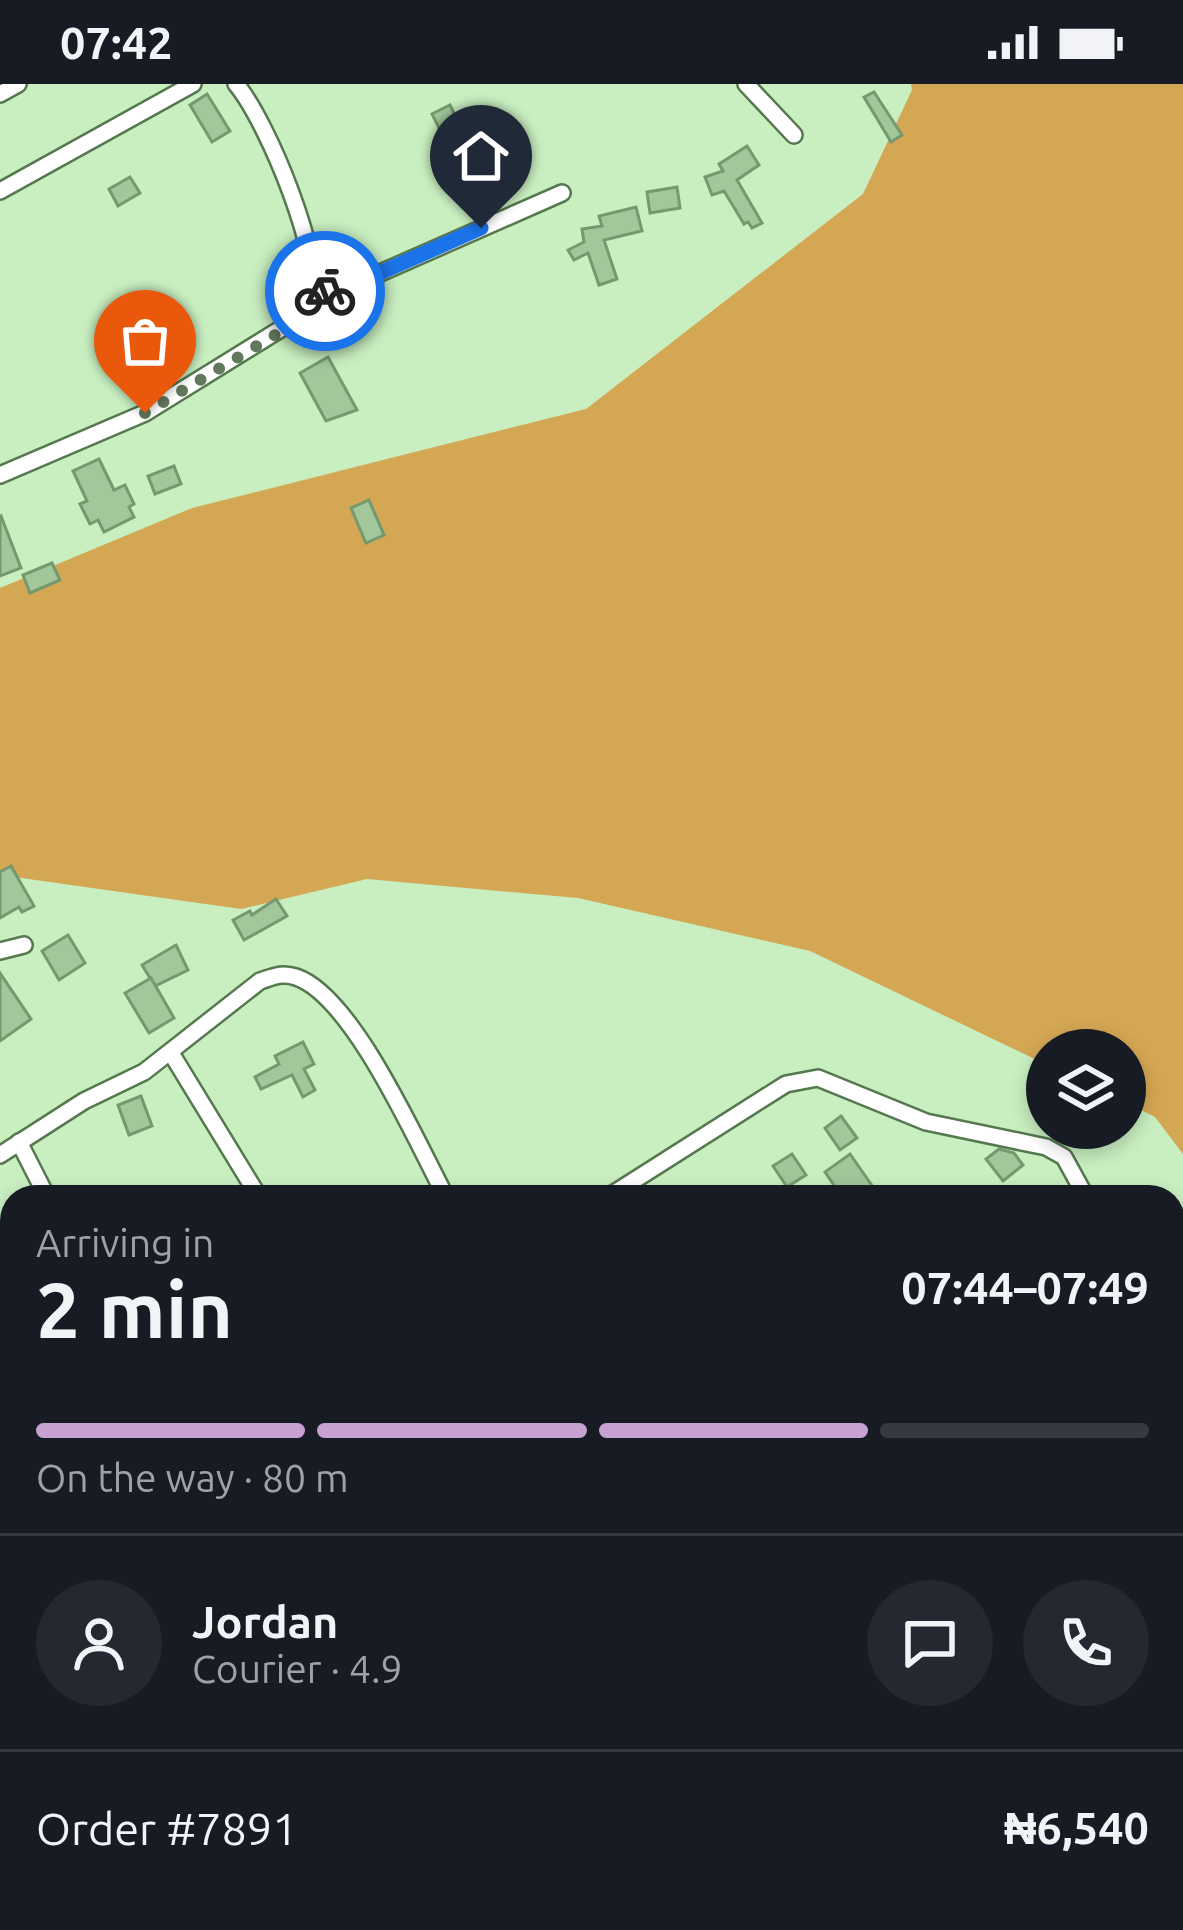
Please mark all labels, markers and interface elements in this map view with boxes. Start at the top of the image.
text: 07:42 [60,17,173,68]
pin [430,105,532,228]
icon: home [448,123,514,189]
courier [265,231,385,351]
icon: bike [292,258,358,324]
pin [94,290,196,413]
icon: bag [112,308,178,374]
map controls [1026,1029,1146,1149]
button: layers [1026,1029,1146,1149]
text: Arriving in [36,1221,214,1264]
text: 07:44–07:49 [901,1262,1149,1313]
text: 2 min [36,1265,233,1353]
text: On the way · 80 m [36,1456,349,1499]
button: person [36,1580,162,1706]
button: chat [867,1580,993,1706]
button: phone [1023,1580,1149,1706]
text: Jordan [192,1596,338,1647]
text: Courier · 4.9 [192,1647,403,1690]
text: ₦6,540 [1004,1802,1149,1853]
text: Order #7891 [36,1803,298,1854]

